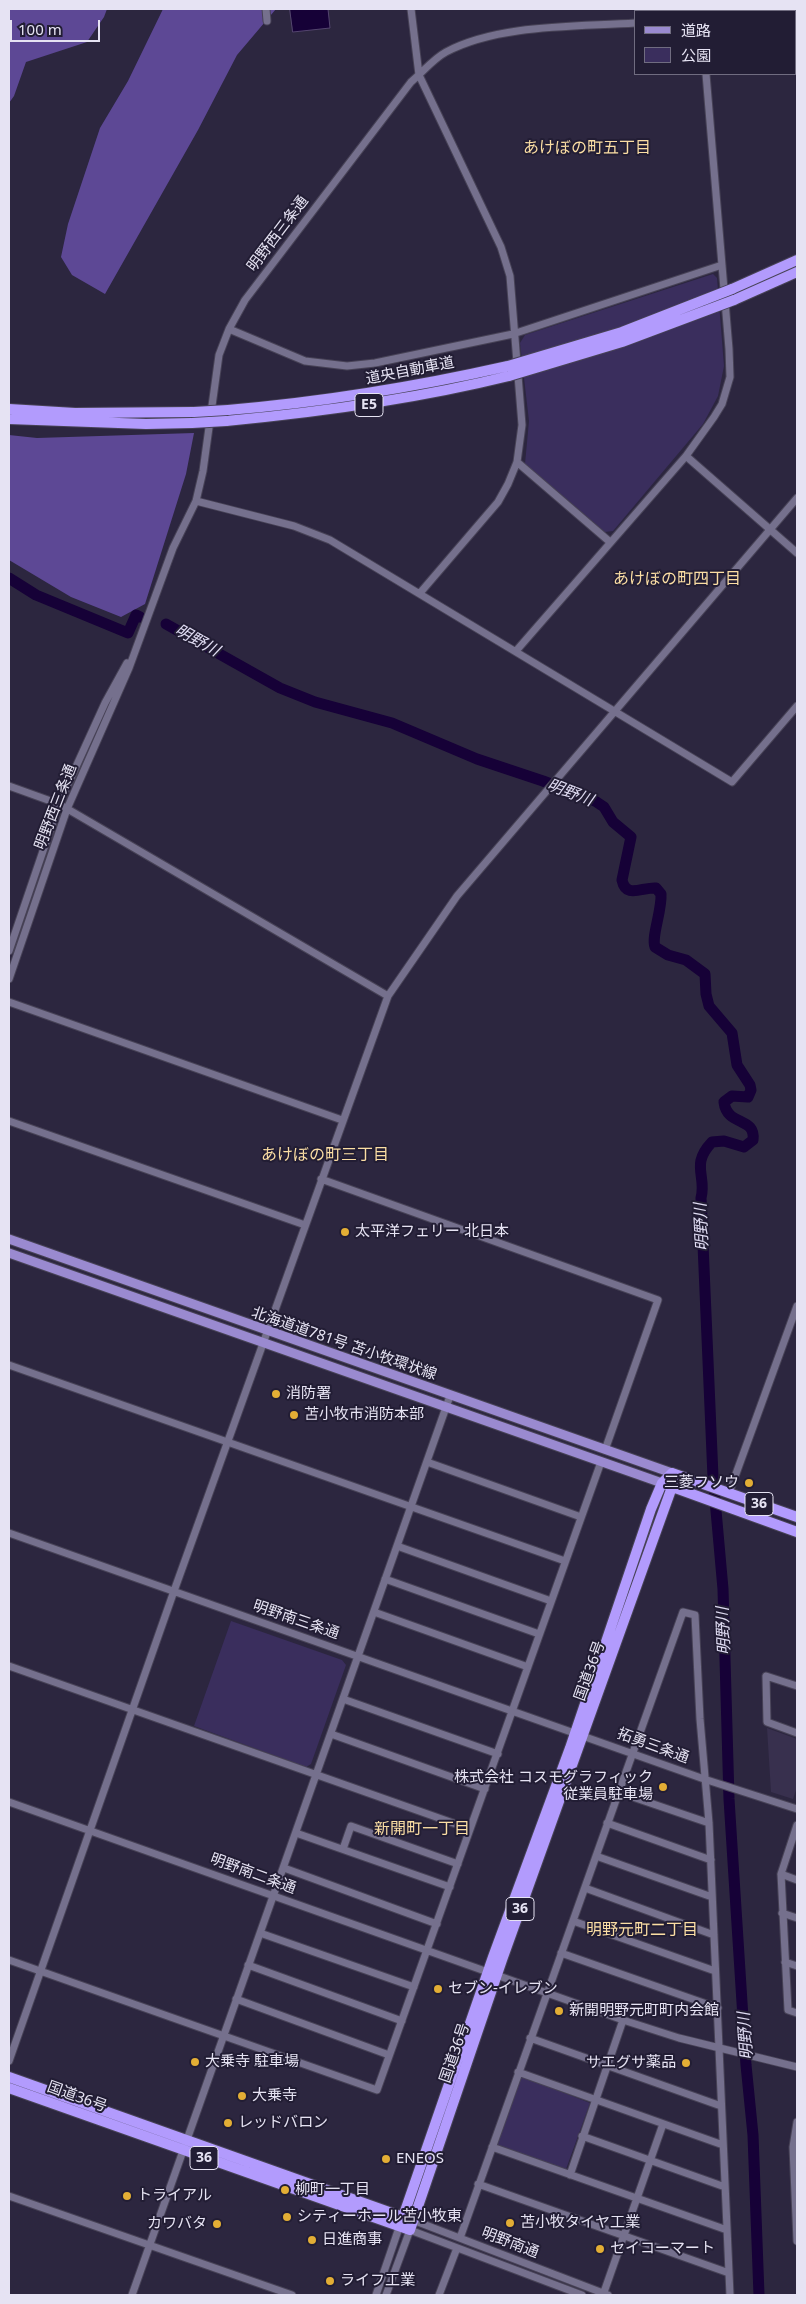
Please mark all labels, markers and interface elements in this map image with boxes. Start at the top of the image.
scale bar [12,10,102,42]
legend [634,10,796,75]
text: 100 m [18,19,62,39]
text: 道路 [681,20,711,40]
text: 公園 [681,45,711,65]
district label: あけぼの町五丁目 [523,138,651,158]
street label: 明野西三条通 [244,193,312,275]
street label: 道央自動車道 [364,354,456,388]
road number: E5 [355,394,383,416]
district label: あけぼの町四丁目 [613,569,741,589]
water label: 明野川 [171,621,223,661]
street label: 明野西三条通 [31,762,81,852]
water label: 明野川 [544,775,596,811]
district label: あけぼの町三丁目 [261,1145,389,1165]
water label: 明野川 [691,1203,713,1251]
place label: 太平洋フェリー 北日本 [355,1223,509,1241]
marker: 太平洋フェリー 北日本 [339,1226,351,1238]
street label: 北海道道781号 苫小牧環状線 [249,1304,439,1384]
place label: 消防署 [286,1385,331,1403]
marker: 消防署 [270,1388,282,1400]
place label: 苫小牧市消防本部 [304,1406,424,1424]
marker: 苫小牧市消防本部 [288,1409,300,1421]
place label: 三菱フソウ [664,1474,739,1492]
marker: 三菱フソウ [743,1477,755,1489]
road number: 36 [745,1492,773,1516]
street label: 明野南三条通 [251,1597,341,1643]
water label: 明野川 [714,1607,734,1655]
street label: 国道36号 [571,1639,609,1703]
street label: 拓勇三条通 [615,1725,691,1767]
place label: 株式会社 コスモグラフィック 従業員駐車場 [454,1769,653,1804]
marker: 株式会社 コスモグラフィック 従業員駐車場 [657,1781,669,1793]
district label: 新開町一丁目 [374,1819,470,1839]
street label: 明野南二条通 [208,1850,298,1898]
road number: 36 [506,1898,534,1920]
district label: 明野元町二丁目 [586,1920,698,1940]
place label: セブン-イレブン [448,1980,558,1998]
marker: セブン-イレブン [432,1983,444,1995]
place label: 新開明野元町町内会館 [569,2002,719,2020]
marker: 新開明野元町町内会館 [553,2005,565,2017]
water label: 明野川 [735,2011,757,2061]
street label: 国道36号 [436,2021,474,2085]
place label: 大乗寺 駐車場 [205,2053,299,2071]
place label: サエグサ薬品 [586,2054,676,2072]
marker: 大乗寺 駐車場 [189,2056,201,2068]
marker: サエグサ薬品 [680,2057,692,2069]
street label: 国道36号 [45,2078,109,2116]
place label: 大乗寺 [252,2087,297,2105]
marker: 大乗寺 [236,2090,248,2102]
place label: レッドバロン [238,2114,328,2132]
marker: レッドバロン [222,2117,234,2129]
road number: 36 [190,2146,218,2170]
place label: ENEOS [396,2150,444,2168]
marker: ENEOS [380,2153,392,2165]
place label: 柳町一丁目 [295,2181,370,2199]
marker: 柳町一丁目 [279,2184,291,2196]
place label: トライアル [137,2187,212,2205]
marker: トライアル [121,2190,133,2202]
place label: シティーホール苫小牧東 [297,2208,462,2226]
marker: シティーホール苫小牧東 [281,2211,293,2223]
place label: 苫小牧タイヤ工業 [520,2214,640,2232]
place label: カワバタ [147,2215,207,2233]
marker: 苫小牧タイヤ工業 [504,2217,516,2229]
marker: カワバタ [211,2218,223,2230]
street label: 明野南通 [479,2224,541,2262]
place label: 日進商事 [322,2231,382,2249]
marker: 日進商事 [306,2234,318,2246]
place label: セイコーマート [610,2240,715,2258]
marker: セイコーマート [594,2243,606,2255]
place label: ライフ工業 [340,2272,415,2290]
marker: ライフ工業 [324,2275,336,2287]

